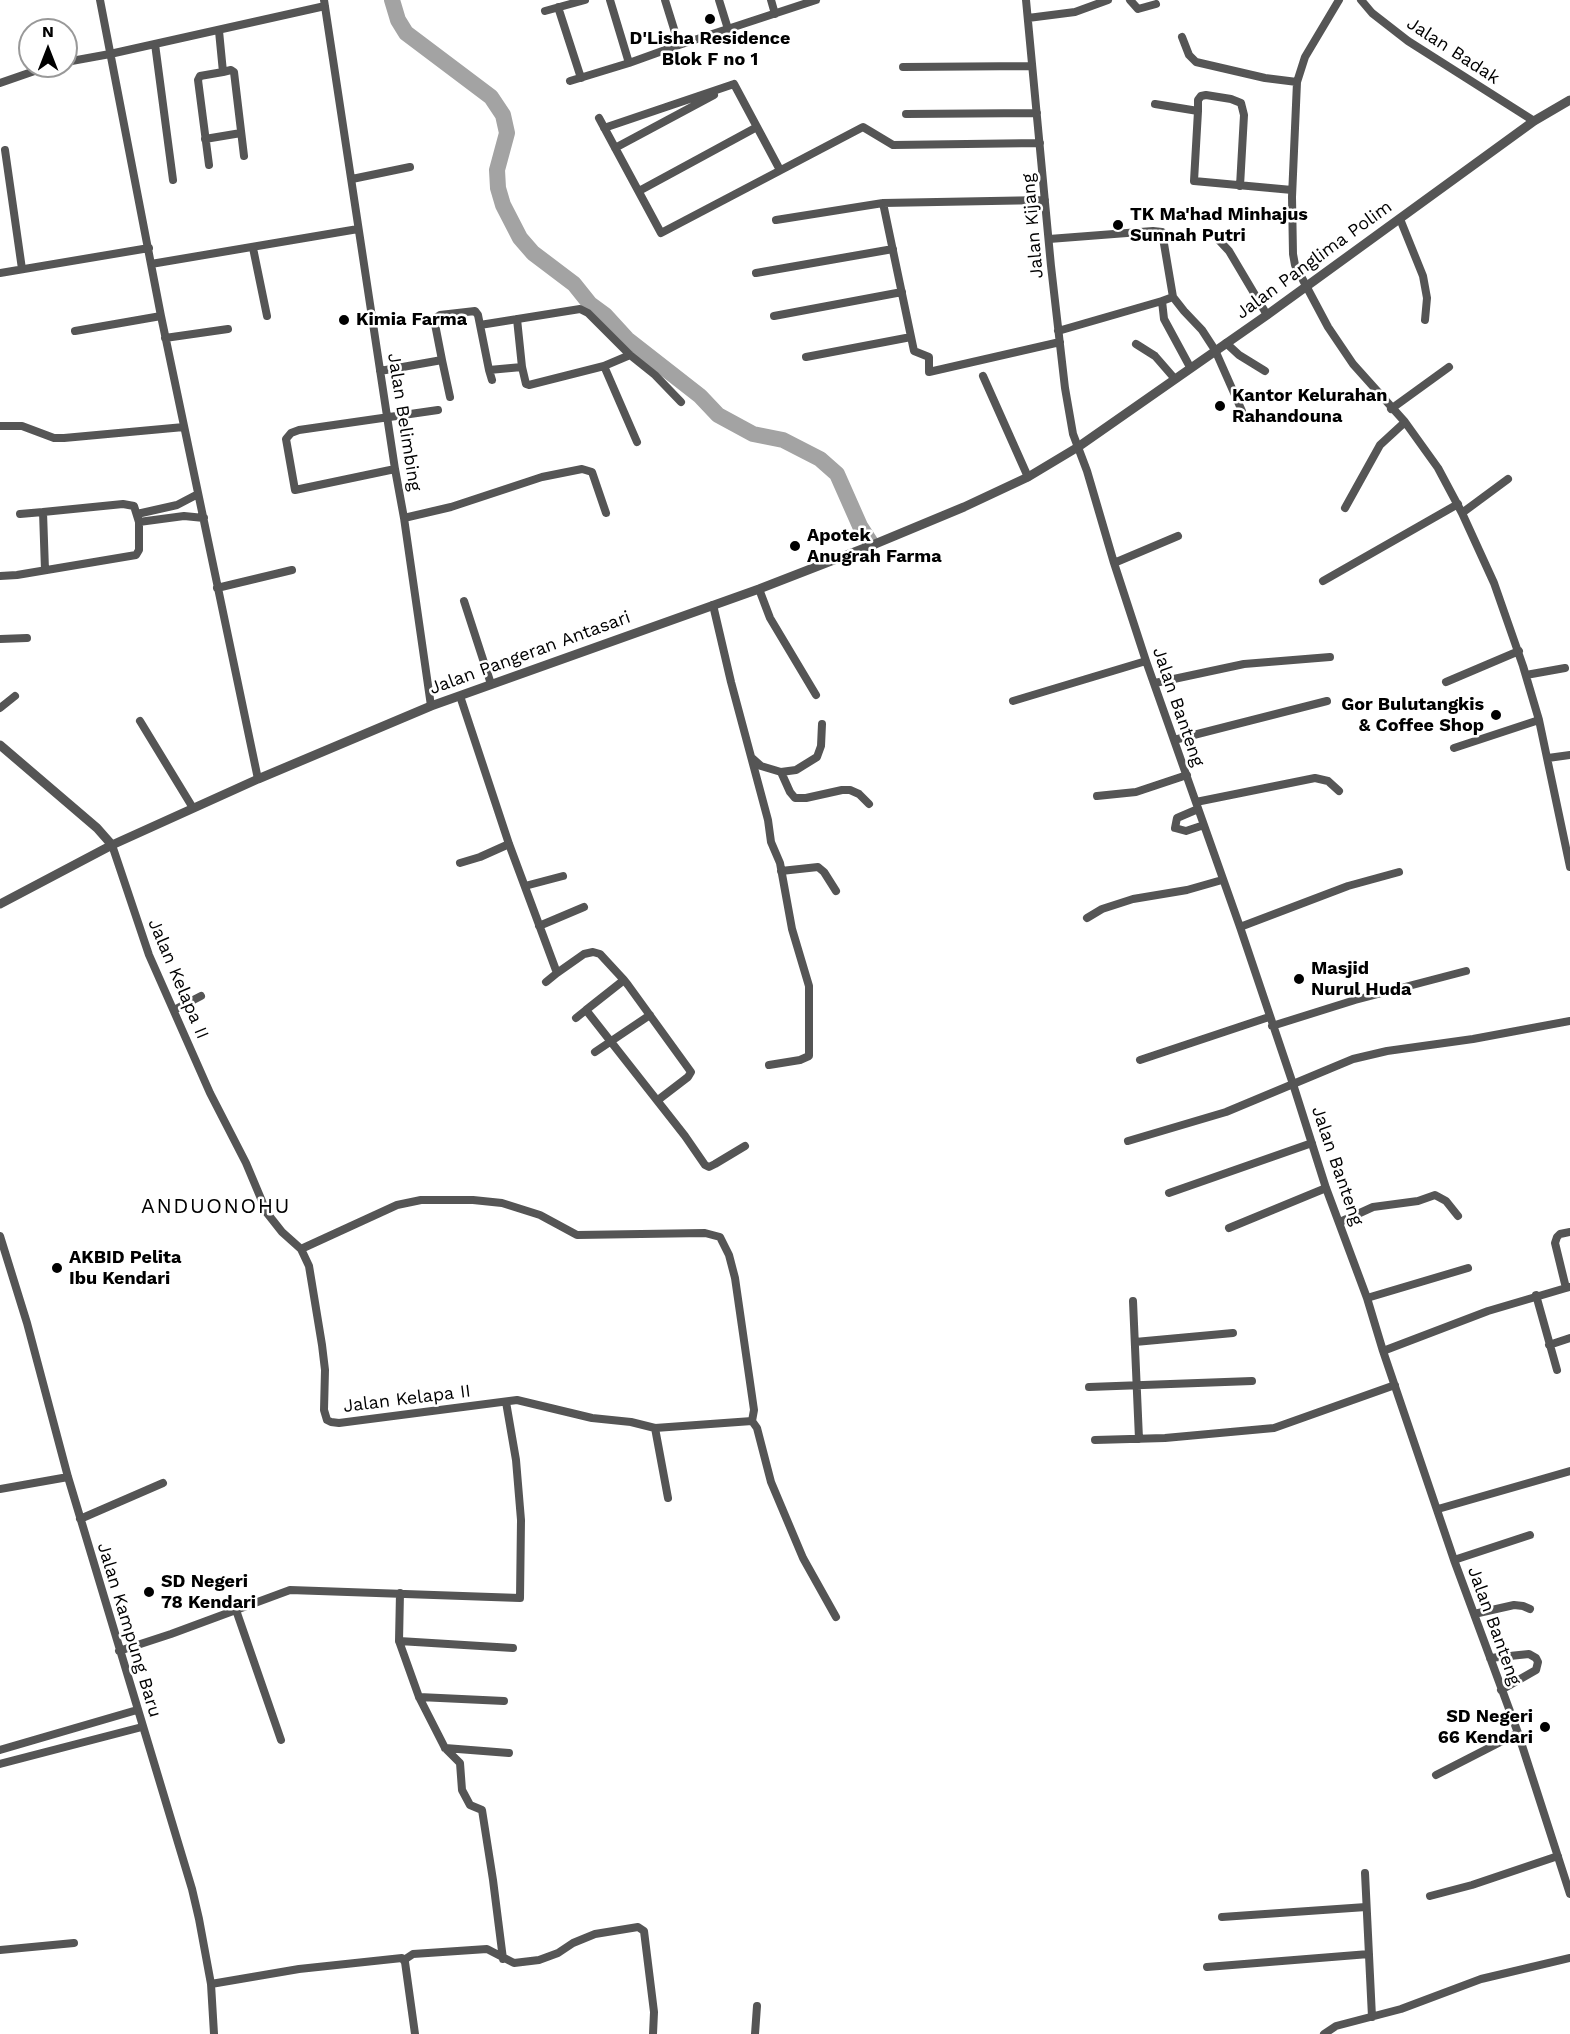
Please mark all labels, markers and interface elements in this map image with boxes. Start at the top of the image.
marker: D'Lisha Residence Blok F no 1 [703,12,717,26]
street label: Jalan Badak [1402,13,1504,89]
north arrow [18,18,78,78]
text: N [42,22,54,41]
place label: D'Lisha Residence Blok F no 1 [630,28,790,70]
street label: Jalan Kijang [1018,173,1048,279]
street label: Jalan Panglima Polim [1232,196,1396,324]
place label: TK Ma'had Minhajus Sunnah Putri [1130,204,1308,246]
marker: TK Ma'had Minhajus Sunnah Putri [1111,218,1125,232]
place label: Kimia Farma [356,309,467,331]
marker: Kimia Farma [337,313,351,327]
street label: Jalan Belimbing [382,351,426,493]
place label: Kantor Kelurahan Rahandouna [1232,385,1387,428]
marker: Kantor Kelurahan Rahandouna [1213,399,1227,413]
place label: Apotek Anugrah Farma [807,525,942,568]
marker: Apotek Anugrah Farma [788,539,802,553]
street label: Jalan Pangeran Antasari [427,607,633,699]
street label: Jalan Banteng [1148,645,1208,769]
place label: Gor Bulutangkis & Coffee Shop [1341,694,1484,736]
marker: Gor Bulutangkis & Coffee Shop [1489,708,1503,722]
street label: Jalan Kelapa II [143,916,213,1042]
place label: Masjid Nurul Huda [1311,958,1411,1000]
marker: Masjid Nurul Huda [1292,972,1306,986]
street label: Jalan Banteng [1307,1104,1367,1228]
district label: ANDUONOHU [141,1194,291,1220]
place label: AKBID Pelita Ibu Kendari [69,1247,181,1290]
marker: AKBID Pelita Ibu Kendari [50,1261,64,1275]
street label: Jalan Kelapa II [342,1380,472,1418]
street label: Jalan Kampung Baru [92,1540,166,1720]
street label: Jalan Banteng [1463,1564,1525,1688]
place label: SD Negeri 78 Kendari [161,1571,256,1614]
marker: SD Negeri 78 Kendari [142,1585,156,1599]
place label: SD Negeri 66 Kendari [1438,1706,1533,1748]
marker: SD Negeri 66 Kendari [1538,1720,1552,1734]

